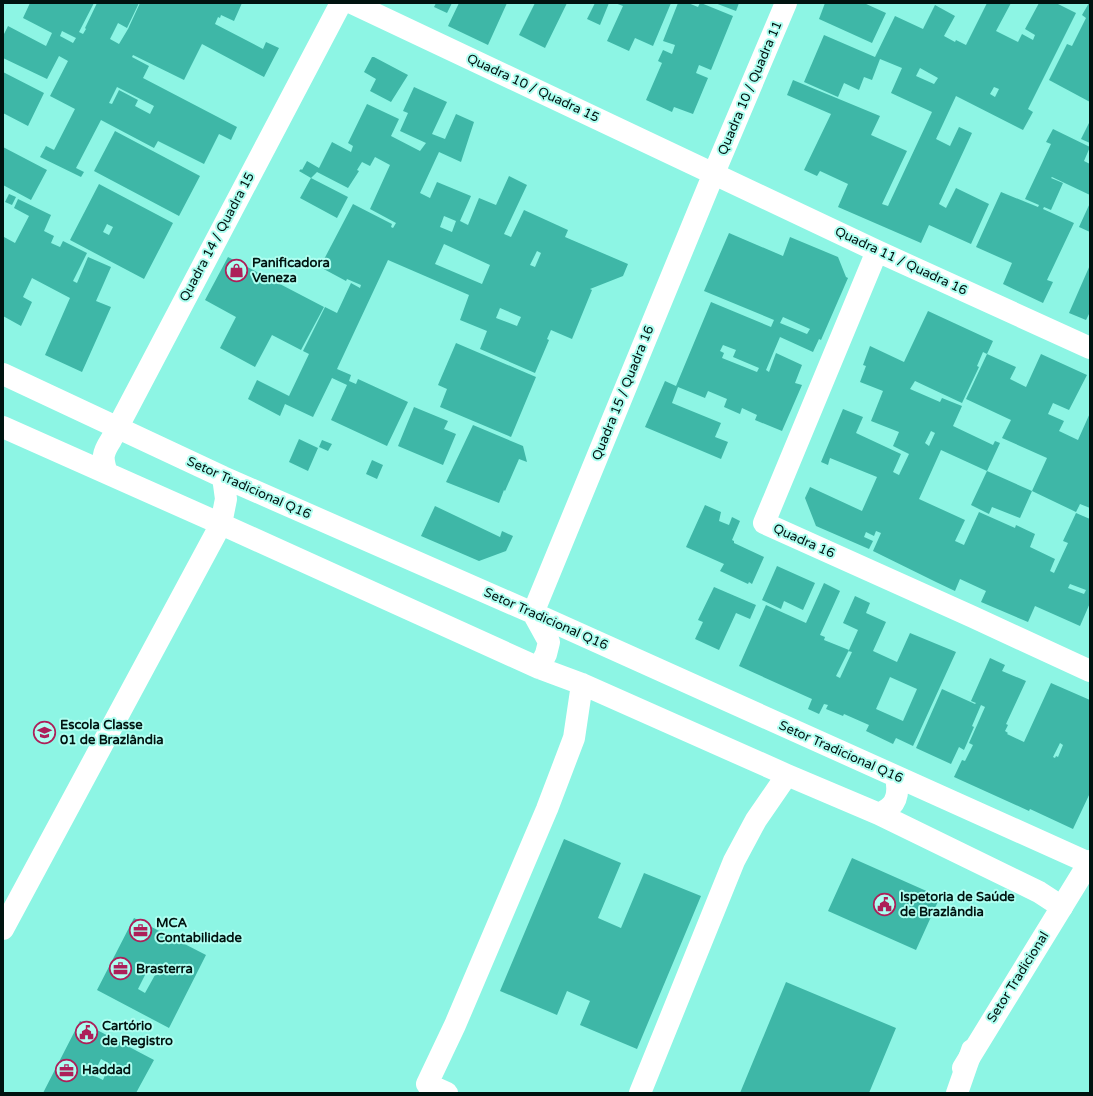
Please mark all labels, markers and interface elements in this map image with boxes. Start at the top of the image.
street label: Quadra 10 / Quadra 11 [714,18,786,158]
street label: Quadra 10 / Quadra 15 [464,50,602,126]
street label: Quadra 14 / Quadra 15 [176,170,258,304]
street label: Quadra 11 / Quadra 16 [832,223,970,299]
place label: Panificadora Veneza [252,255,330,286]
shop icon: Panificadora Veneza [223,257,249,283]
street label: Quadra 15 / Quadra 16 [589,323,657,463]
street label: Setor Tradicional Q16 [184,453,314,523]
street label: Quadra 16 [771,520,837,562]
street label: Setor Tradicional Q16 [481,584,611,654]
place label: Escola Classe 01 de Brazlândia [60,717,164,748]
street label: Setor Tradicional Q16 [776,717,906,787]
school or university icon: Escola Classe 01 de Brazlândia [32,719,58,745]
place label: Ispetoria de Saúde de Brazlândia [900,889,1015,920]
public building icon: Ispetoria de Saúde de Brazlândia [871,891,897,917]
place label: MCA Contabilidade [156,915,242,946]
office icon: MCA Contabilidade [127,917,153,943]
street label: Setor Tradicional [984,929,1052,1025]
office icon: Brasterra [107,956,133,982]
place label: Brasterra [136,961,193,977]
place label: Cartório de Registro [102,1018,173,1049]
public building icon: Cartório de Registro [73,1020,99,1046]
office icon: Haddad [53,1057,79,1083]
place label: Haddad [82,1062,131,1078]

